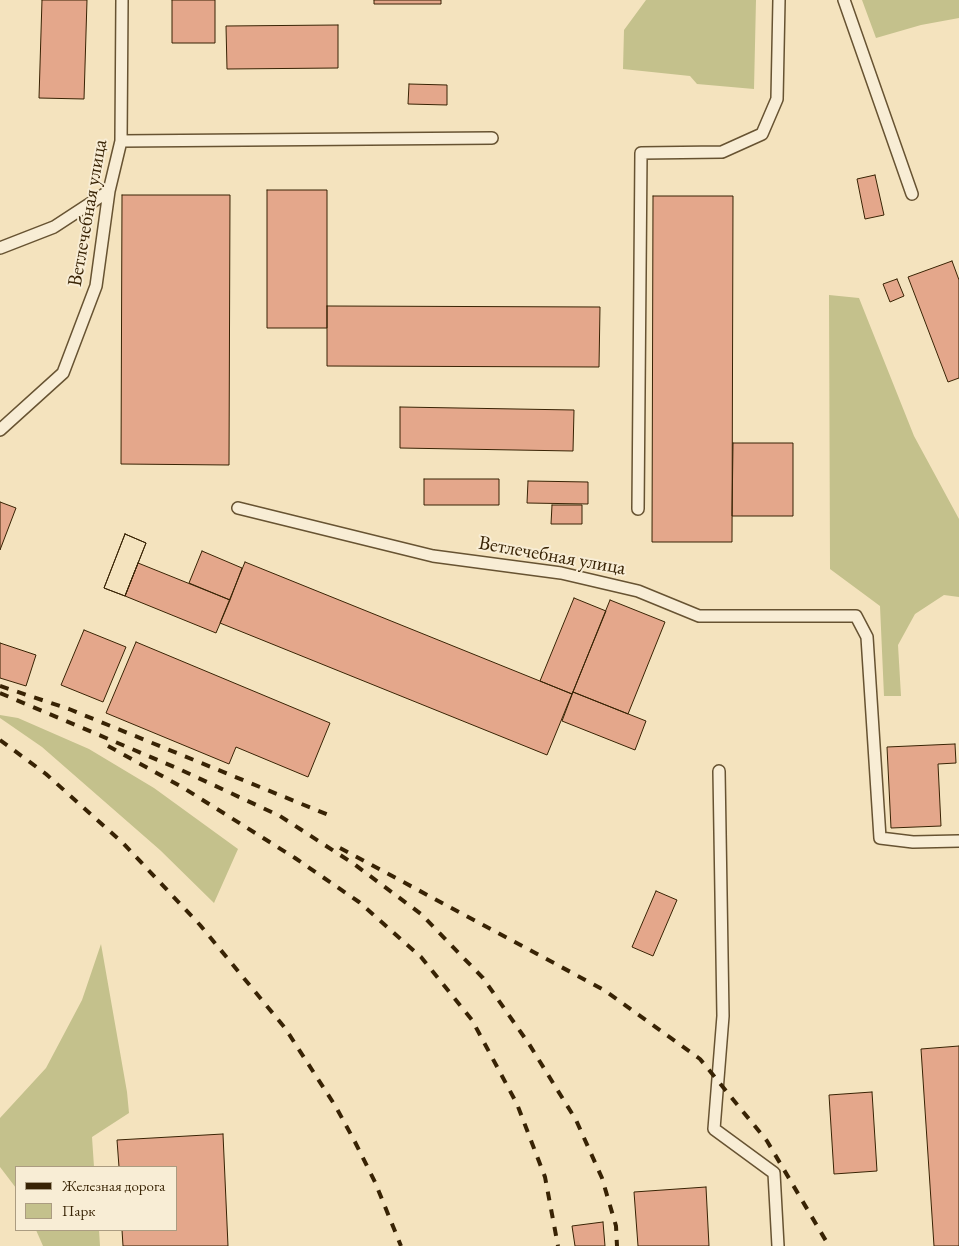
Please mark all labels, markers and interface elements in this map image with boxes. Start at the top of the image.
street label: Ветлечебная улица [63,138,113,288]
street label: Ветлечебная улица [477,531,627,581]
legend [15,1166,178,1231]
text: Железная дорога [62,1176,165,1195]
text: Парк [62,1201,95,1220]

